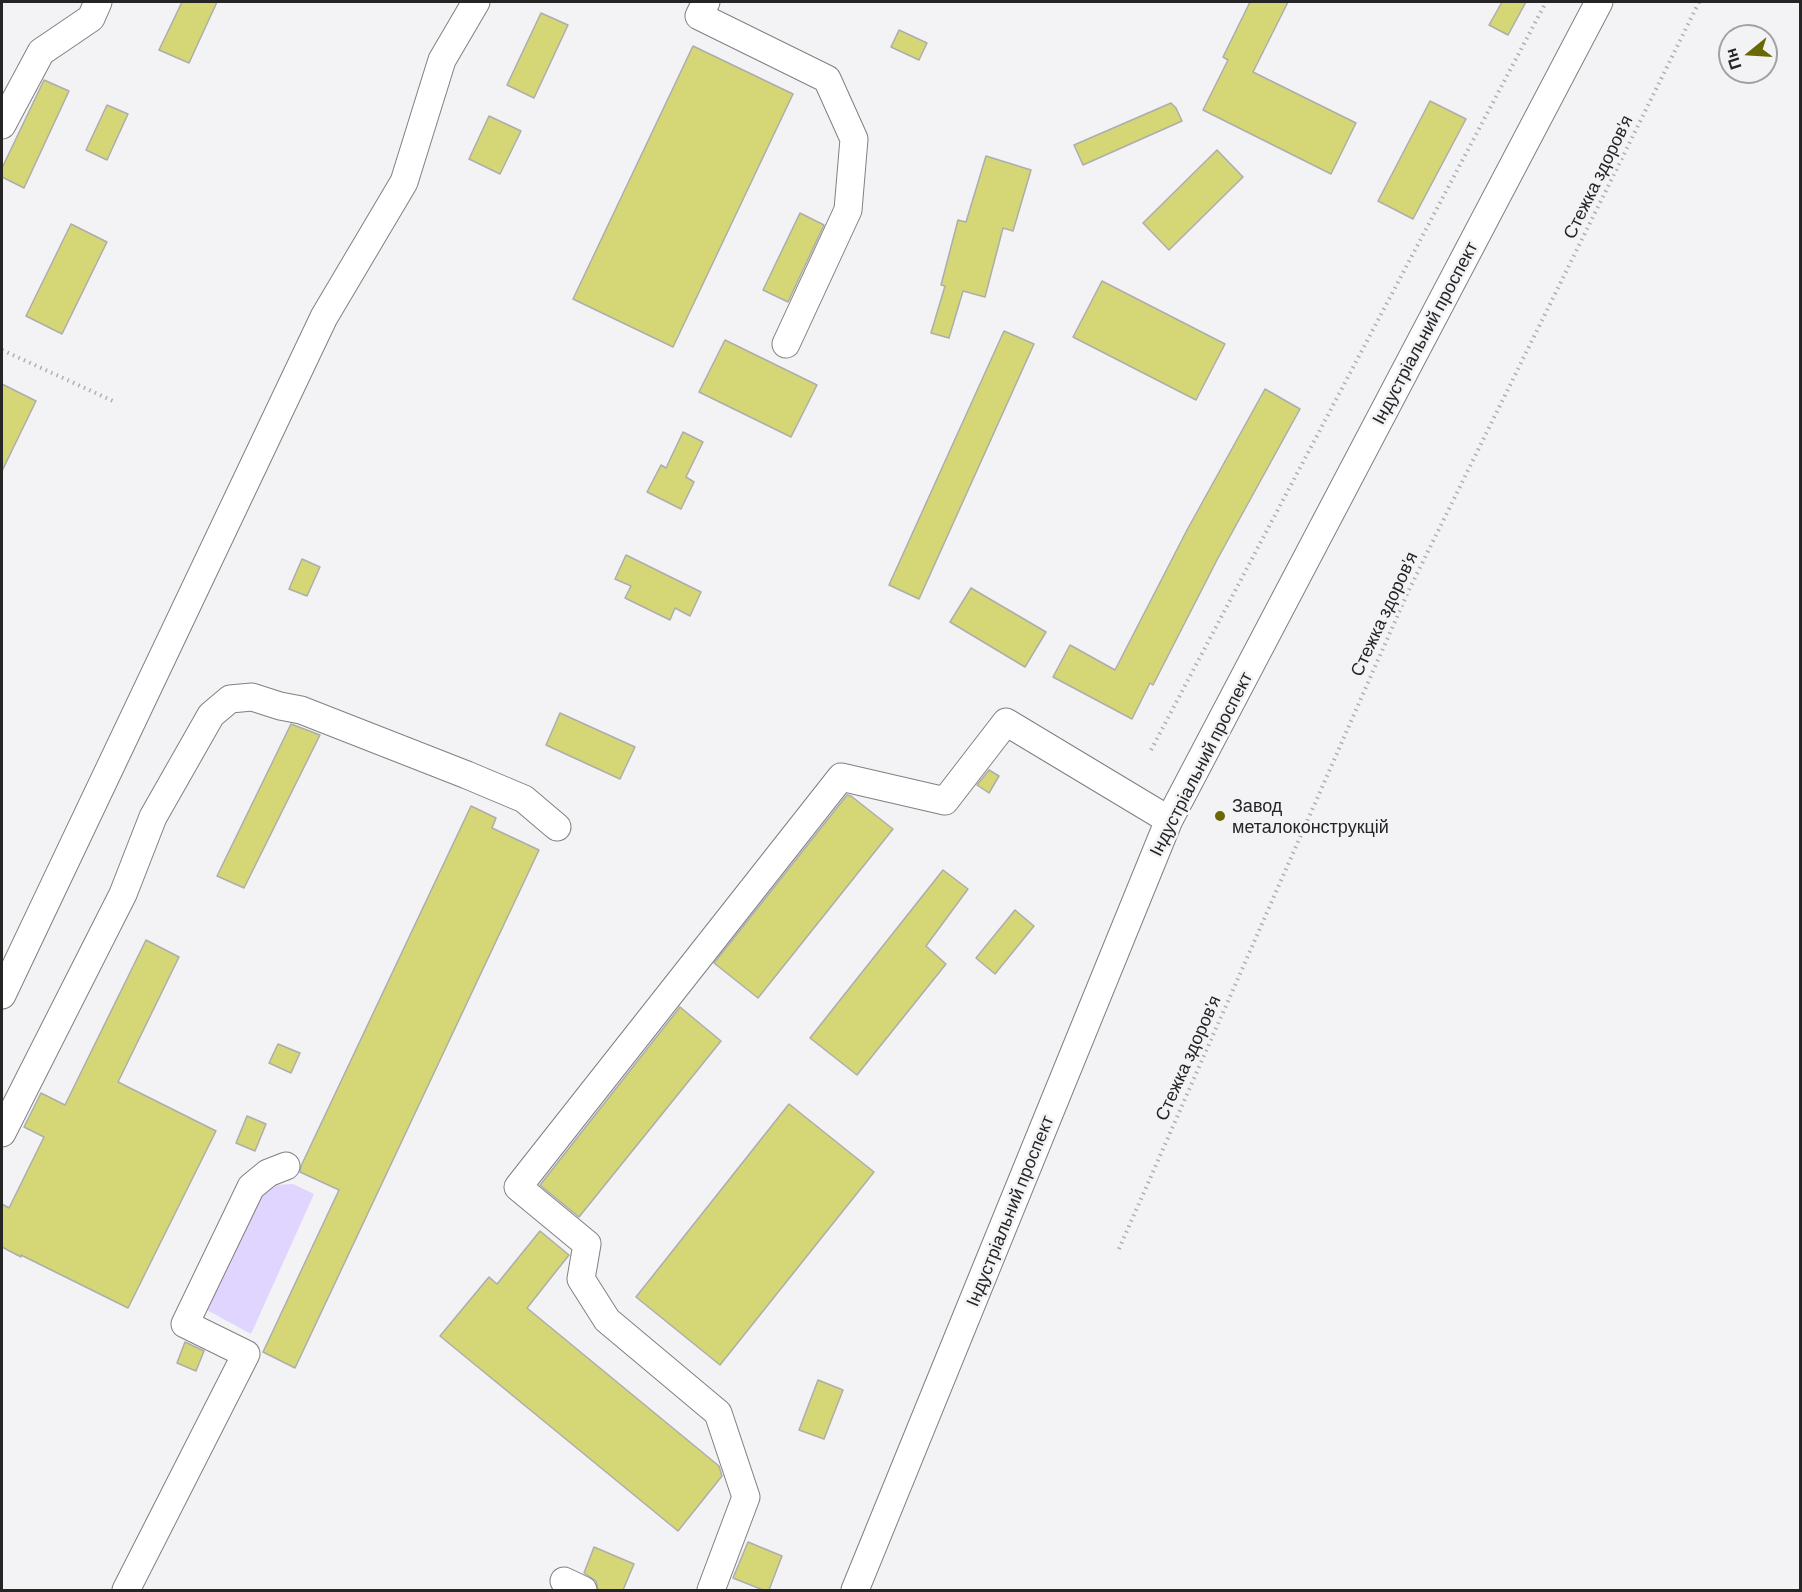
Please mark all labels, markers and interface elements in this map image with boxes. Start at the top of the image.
north arrow [1718,24,1778,84]
text: Пн [1720,46,1745,72]
street label: Стежка здоров'я [1559,112,1637,242]
street label: Індустріальний проспект [1368,238,1482,428]
street label: Стежка здоров'я [1346,548,1422,680]
street label: Індустріальний проспект [1145,668,1257,860]
place label: Завод металоконструкцій [1232,795,1389,838]
marker: Завод металоконструкцій [1213,809,1227,823]
street label: Стежка здоров'я [1151,992,1225,1124]
street label: Індустріальний проспект [962,1112,1058,1310]

